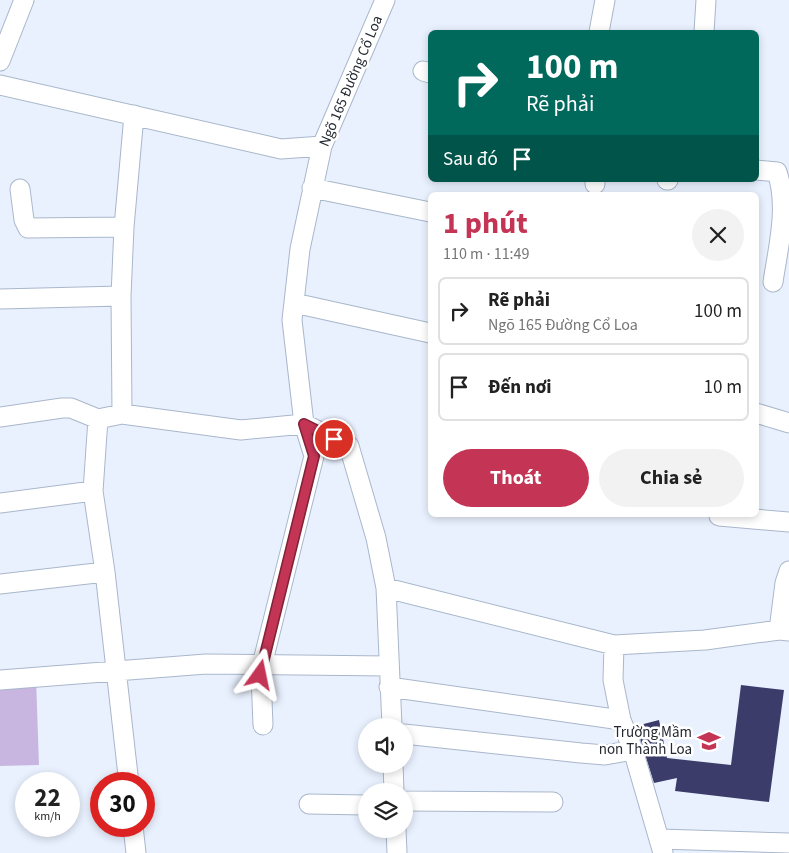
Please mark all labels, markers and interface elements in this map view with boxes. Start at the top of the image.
street label: Ngõ 165 Đường Cổ Loa [314,12,388,150]
text: 100 m [526,42,618,92]
icon: right [443,50,508,115]
text: Rẽ phải [526,88,594,120]
icon: arrive [508,145,536,173]
text: Sau đó [443,146,498,173]
text: 1 phút [443,202,528,245]
button: close [692,209,744,261]
text: 110 m · 11:49 [443,243,530,265]
text: Rẽ phải [488,287,550,314]
icon: right [445,297,473,325]
text: 100 m [694,298,742,325]
text: Ngõ 165 Đường Cổ Loa [488,314,638,336]
icon: arrive [445,373,473,401]
text: Đến nơi [488,374,552,401]
text: 10 m [704,374,742,401]
pin [313,418,355,460]
icon: arrive [320,425,348,453]
button: Thoát [443,449,589,507]
button: Chia sẻ [599,449,744,507]
position arrow [233,648,285,700]
map controls [358,718,413,838]
button: sound [358,718,413,773]
place label: Trường Mầm non Thành Loa [599,722,692,760]
school or university icon: Trường Mầm non Thành Loa [696,728,722,754]
speed limit sign: 30 [90,772,155,837]
text: 22 [34,780,61,816]
button: layers [358,783,413,838]
text: km/h [34,808,61,825]

